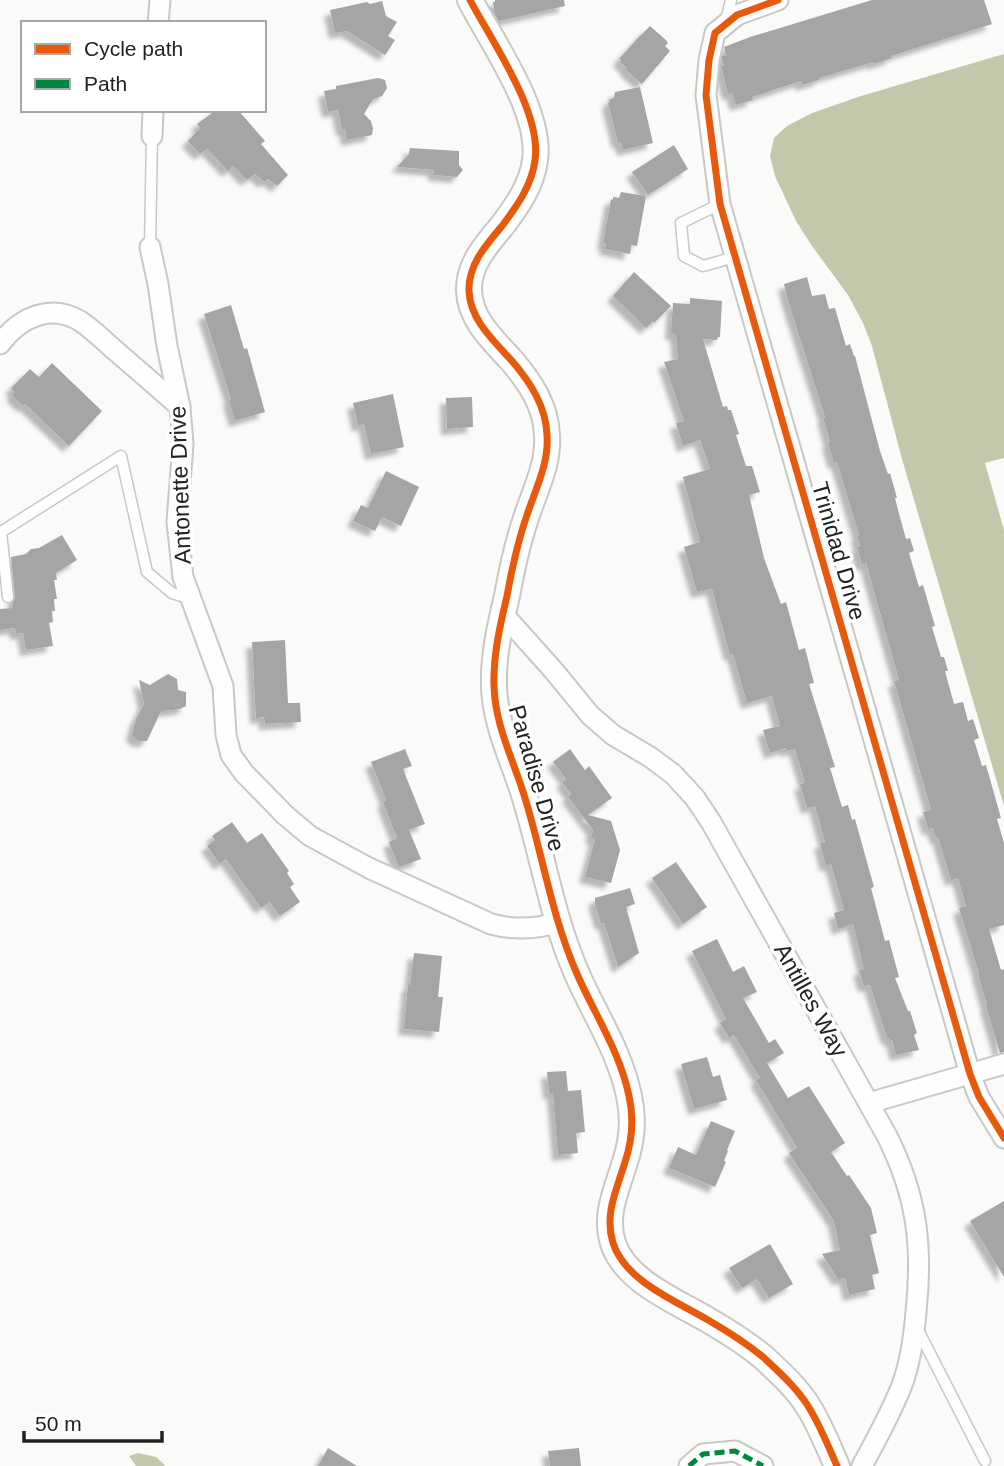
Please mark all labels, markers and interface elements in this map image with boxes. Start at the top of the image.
legend [21,21,266,112]
text: Cycle path [84,37,183,60]
text: Path [84,72,127,95]
street label: Antonette Drive [164,405,196,565]
street label: Trinidad Drive [807,479,871,623]
street label: Paradise Drive [504,702,570,854]
street label: Antilles Way [769,939,853,1062]
scale bar [24,1400,163,1444]
text: 50 m [35,1412,82,1435]

